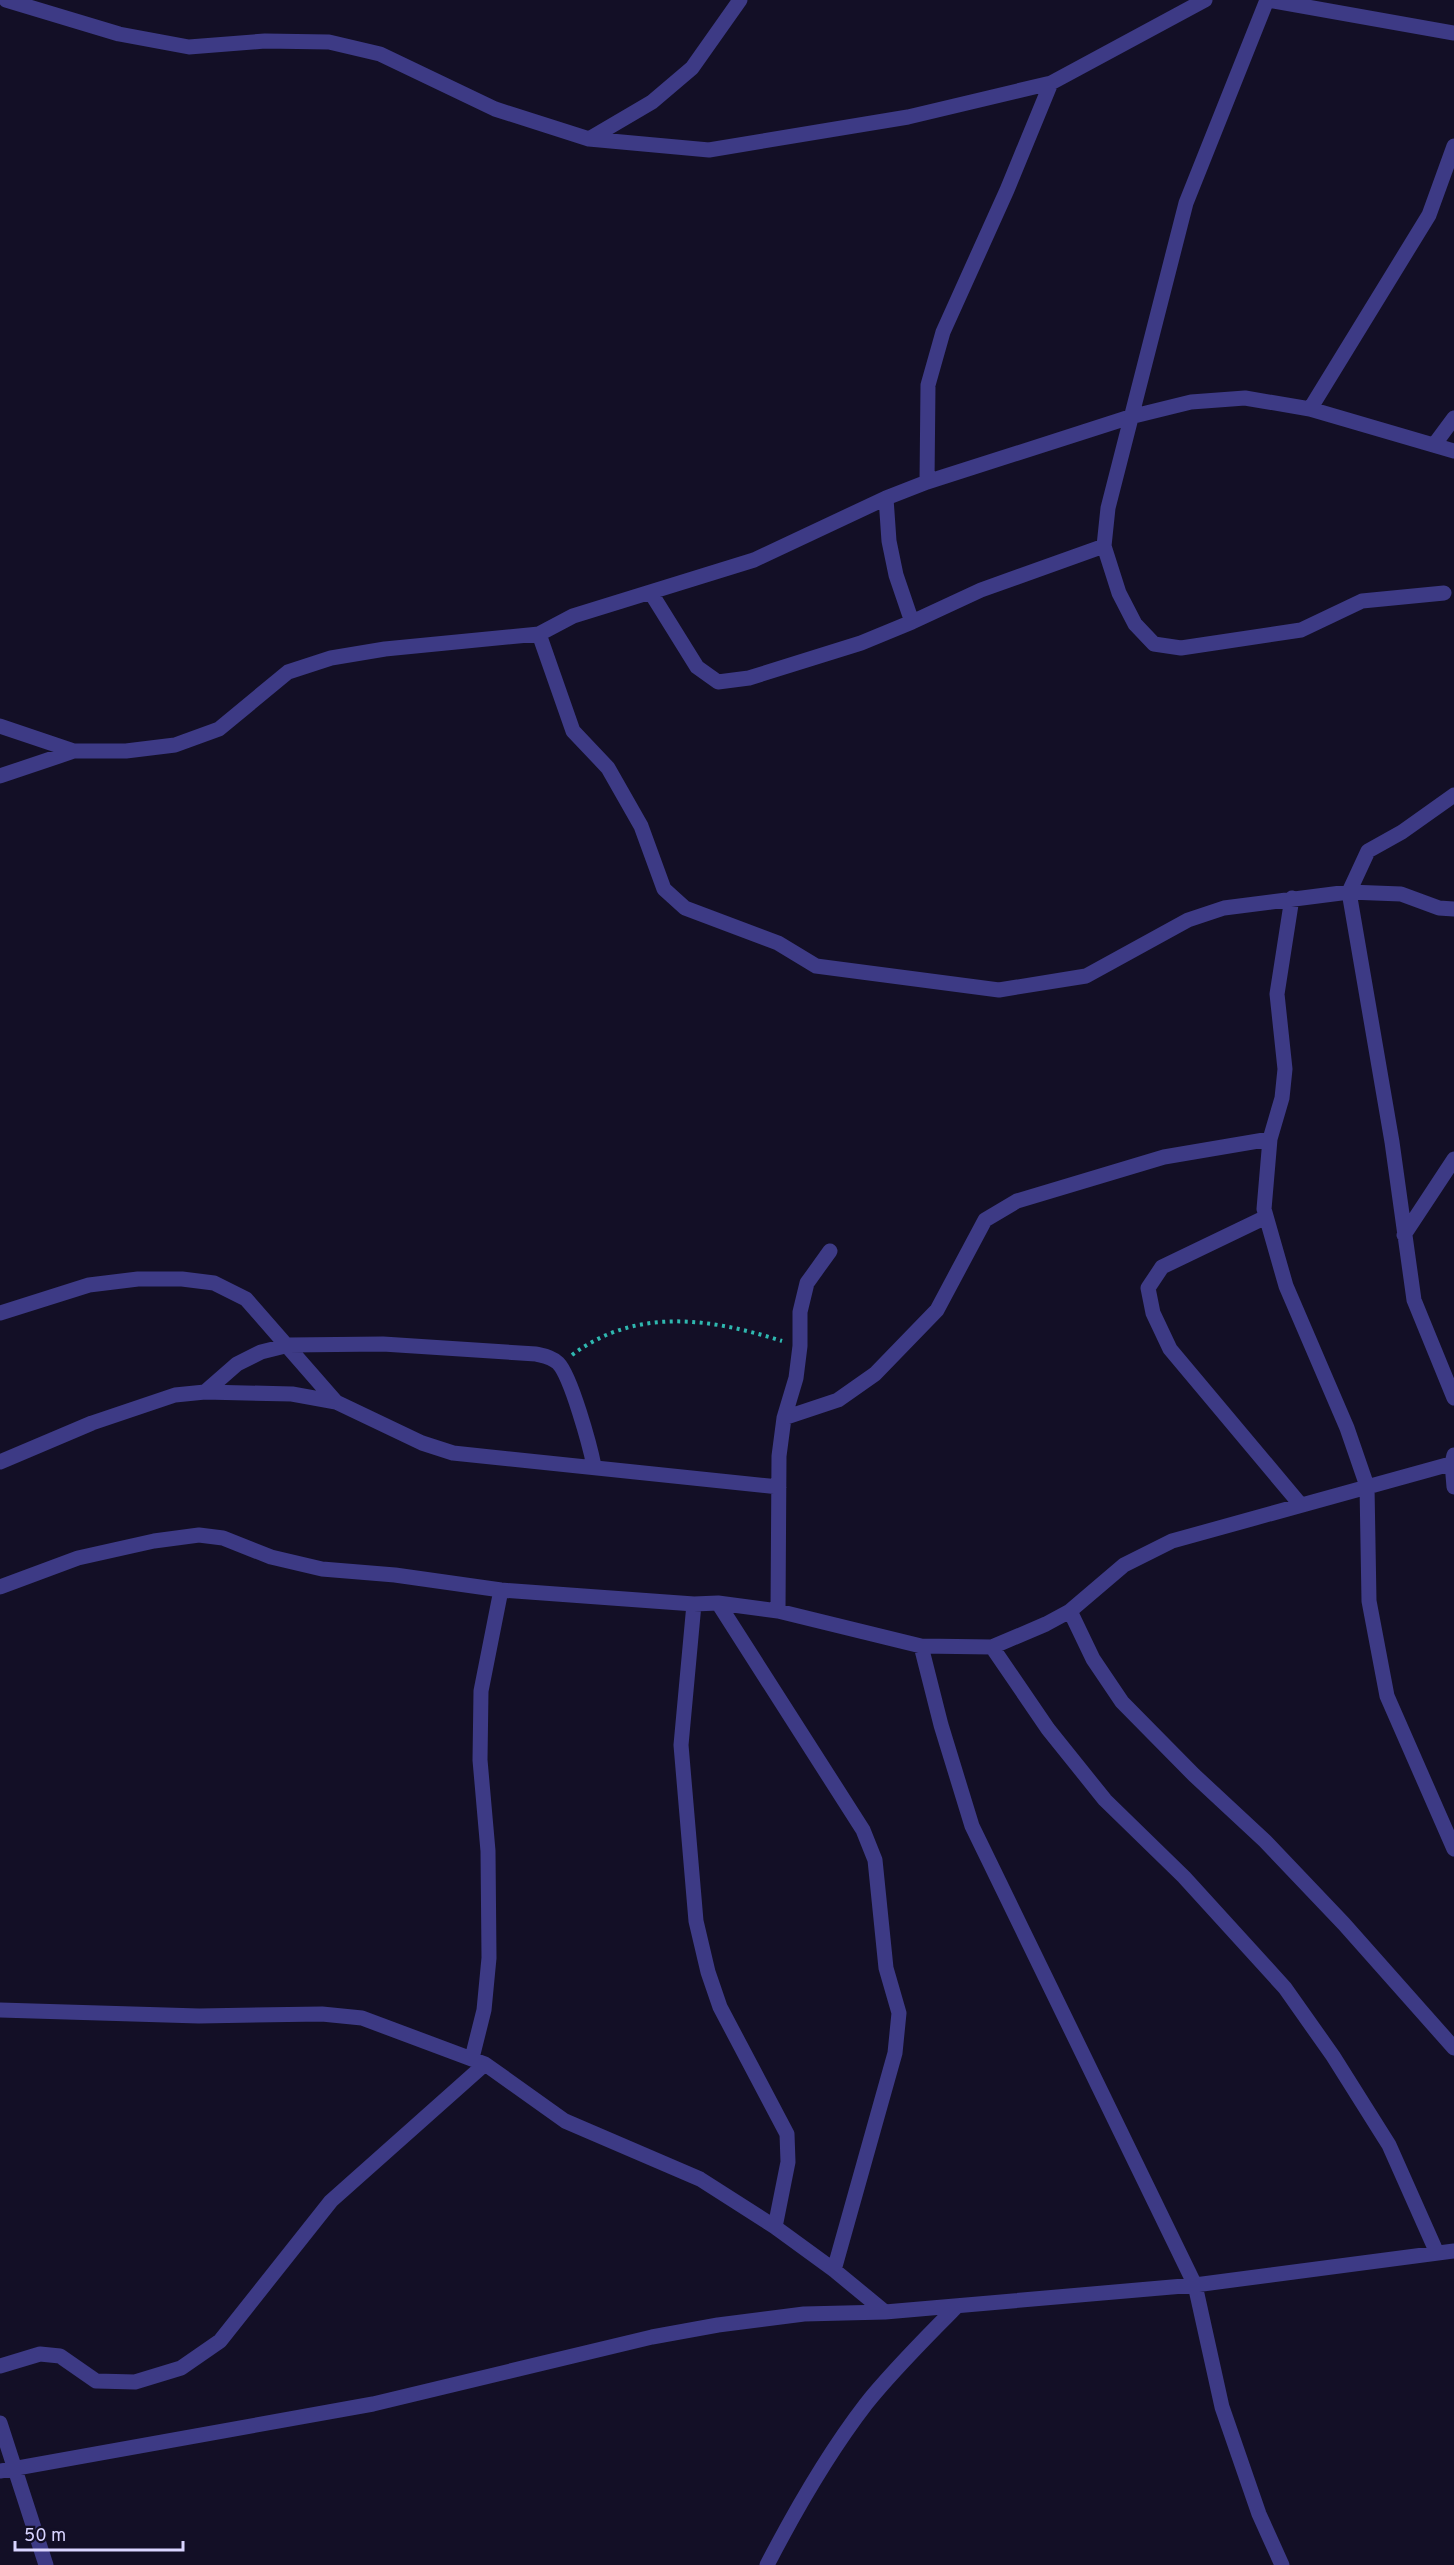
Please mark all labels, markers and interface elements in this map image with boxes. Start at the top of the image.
scale bar [15,2514,183,2552]
text: 50 m [24,2525,66,2548]

